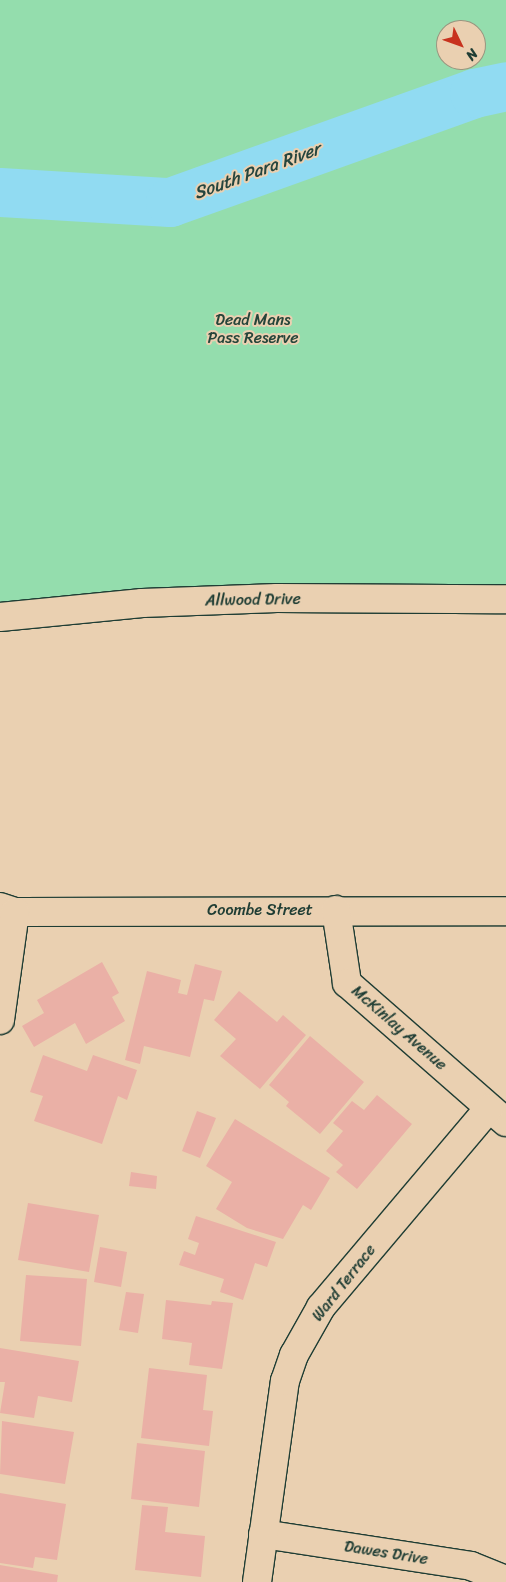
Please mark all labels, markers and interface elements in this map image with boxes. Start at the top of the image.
north arrow [436,20,486,70]
text: N [459,43,484,67]
water label: South Para River [190,138,324,204]
park label: Dead Mans Pass Reserve [207,310,299,348]
street label: Allwood Drive [205,590,301,610]
street label: Coombe Street [207,900,313,920]
street label: McKinlay Avenue [347,981,451,1075]
street label: Ward Terrace [308,1241,380,1325]
street label: Dawes Drive [343,1537,429,1569]

